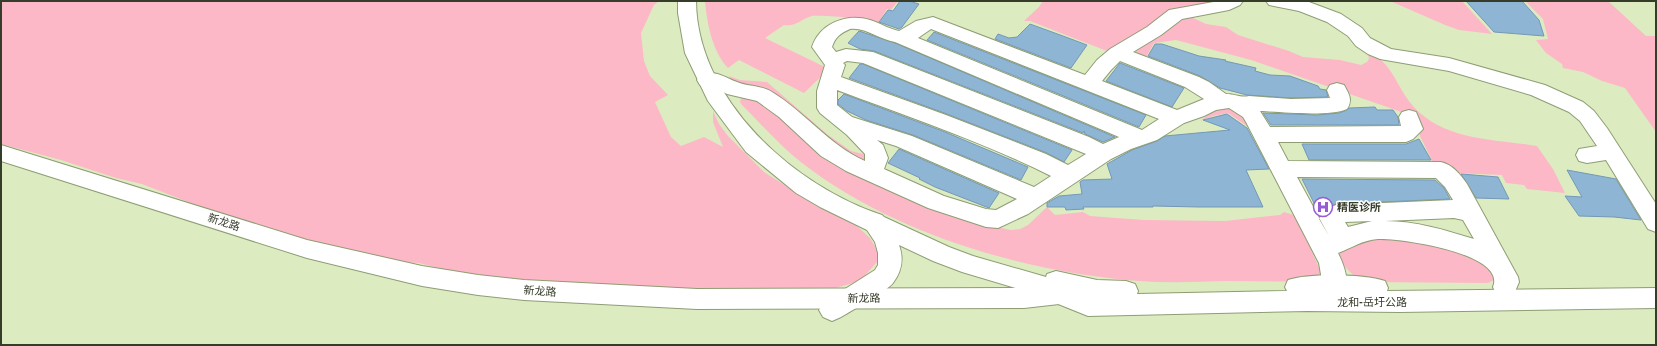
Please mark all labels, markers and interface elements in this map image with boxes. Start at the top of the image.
hospital icon: 精医诊所 [1312,196,1334,218]
place label: 精医诊所 [1337,201,1381,214]
street label: 新龙路 [206,211,242,234]
street label: 新龙路 [523,284,557,299]
street label: 新龙路 [847,292,881,305]
street label: 龙和-岳圩公路 [1337,296,1407,309]

